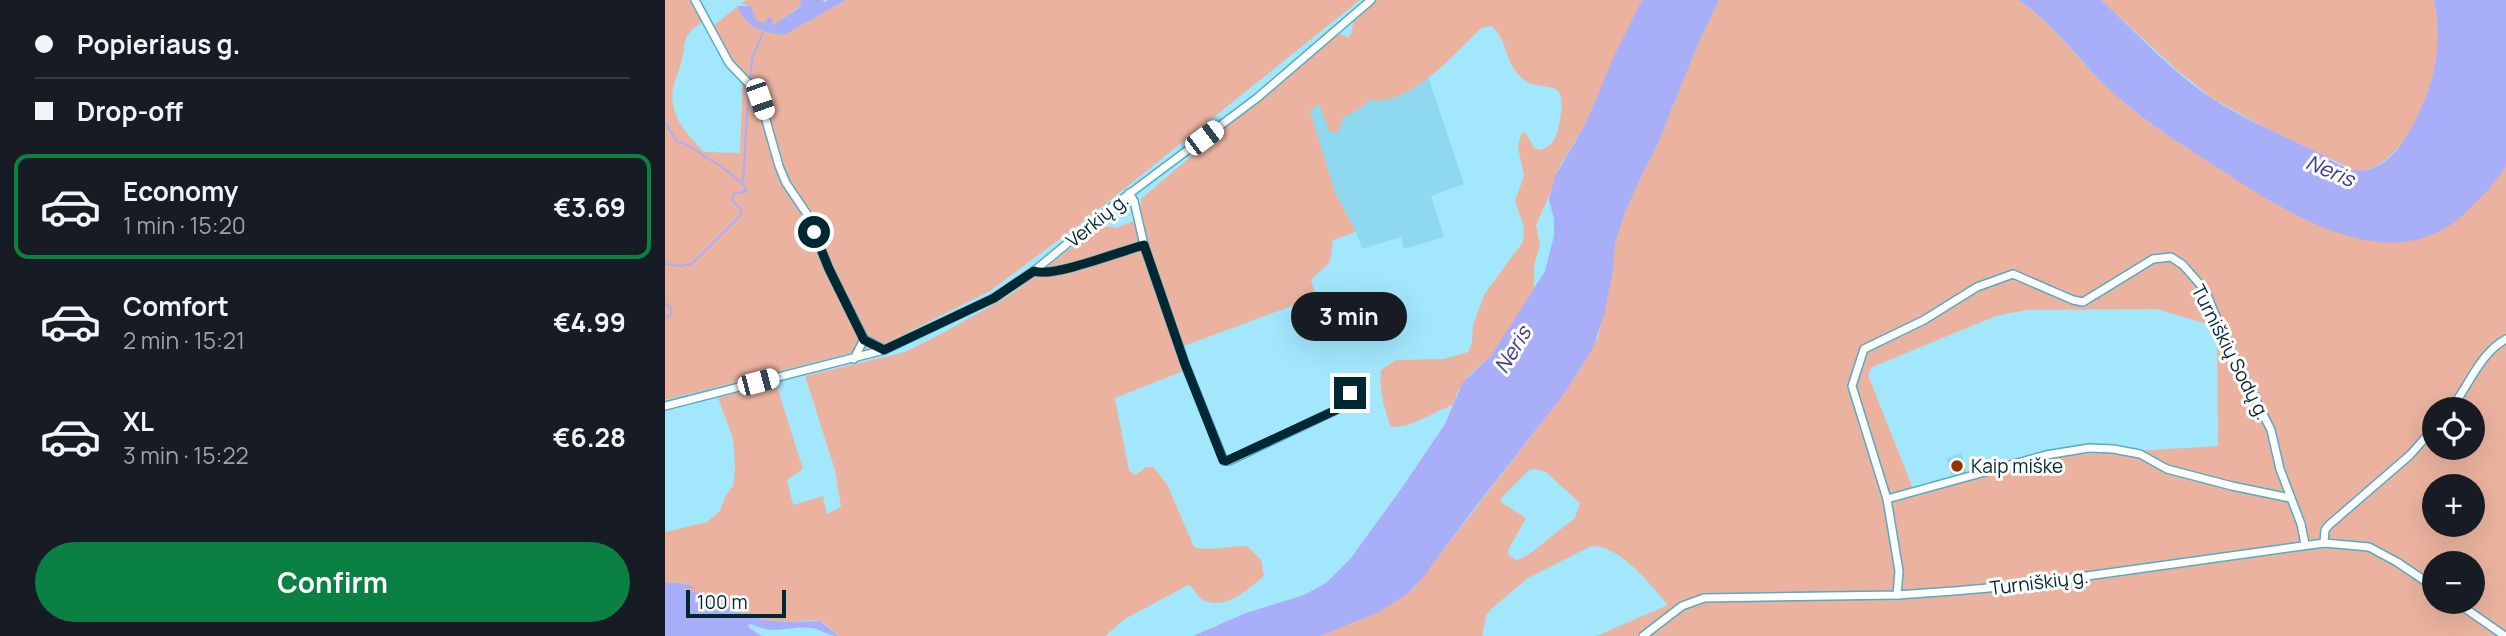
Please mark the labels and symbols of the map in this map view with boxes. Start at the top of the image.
car [744,76,777,122]
car [1181,117,1228,159]
water label: Neris [2302,147,2361,194]
street label: Verkių g. [1060,187,1134,253]
route start [798,216,830,248]
street label: Turniškių Sodų g. [2186,280,2276,424]
callout: 3 min [1292,292,1408,340]
water label: Neris [1487,319,1538,378]
car [735,366,782,398]
route end [1334,377,1366,409]
place label: Kaip miške [1971,453,2063,479]
marker: Kaip miške [1949,458,1965,474]
street label: Turniškių g. [1988,563,2090,601]
scale bar [686,587,786,619]

